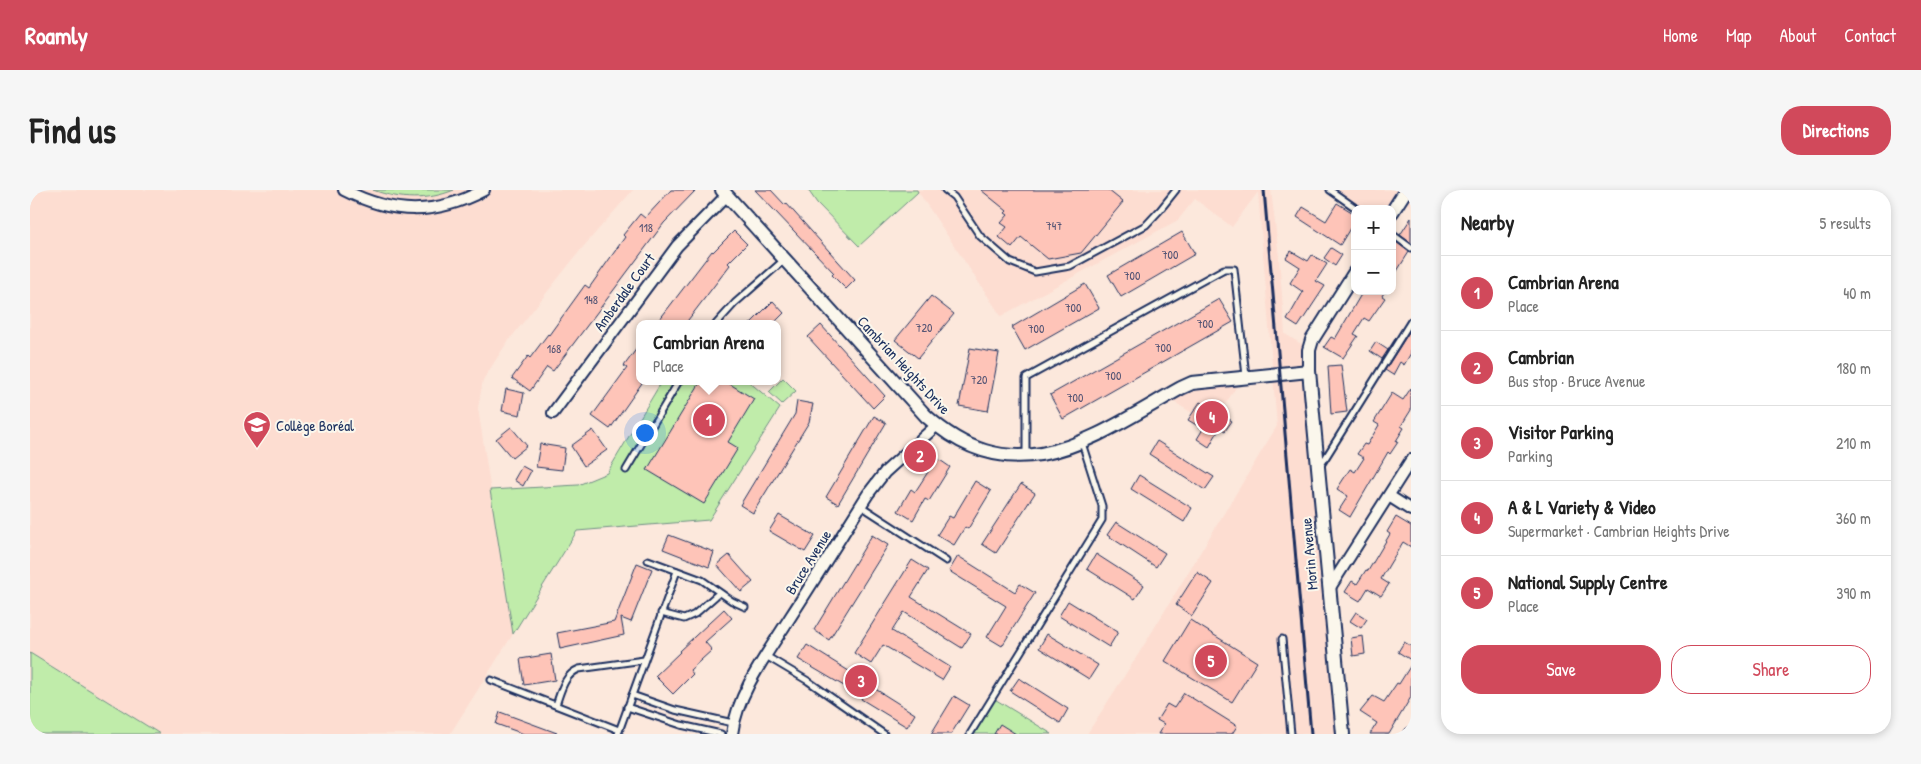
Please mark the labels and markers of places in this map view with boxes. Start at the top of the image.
pin: 4 [1196,398,1228,436]
pin: 1 [693,401,725,439]
school or university icon: Collège Boréal [242,410,272,449]
place label: Collège Boréal [276,415,354,436]
pin: 2 [904,437,936,475]
pin: 5 [1195,642,1227,680]
pin: 3 [845,662,877,700]

